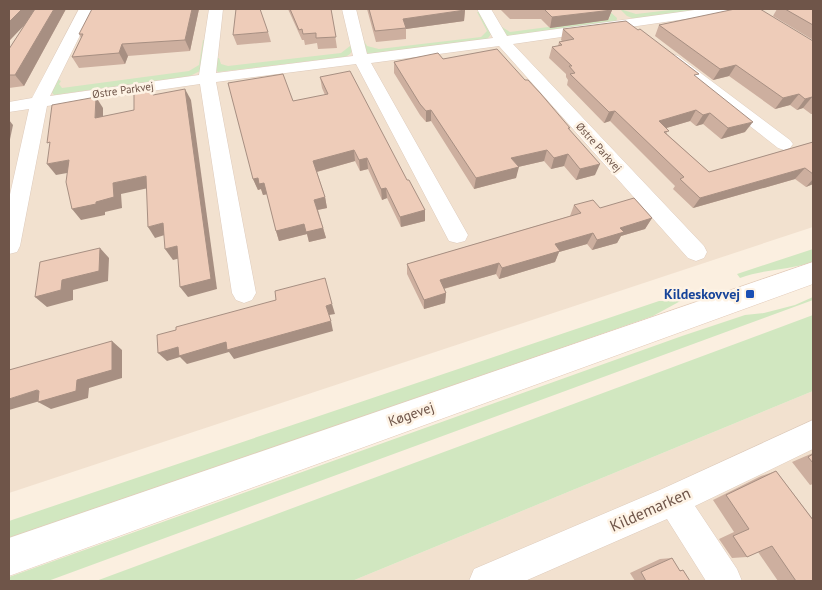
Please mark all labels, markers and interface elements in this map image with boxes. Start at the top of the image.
street label: Østre Parkvej [91,79,155,101]
street label: Østre Parkvej [573,119,625,175]
place label: Kildeskovvej [664,285,740,303]
marker: Kildeskovvej [744,288,756,300]
street label: Køgevej [386,398,436,430]
street label: Kildemarken [607,482,693,536]

